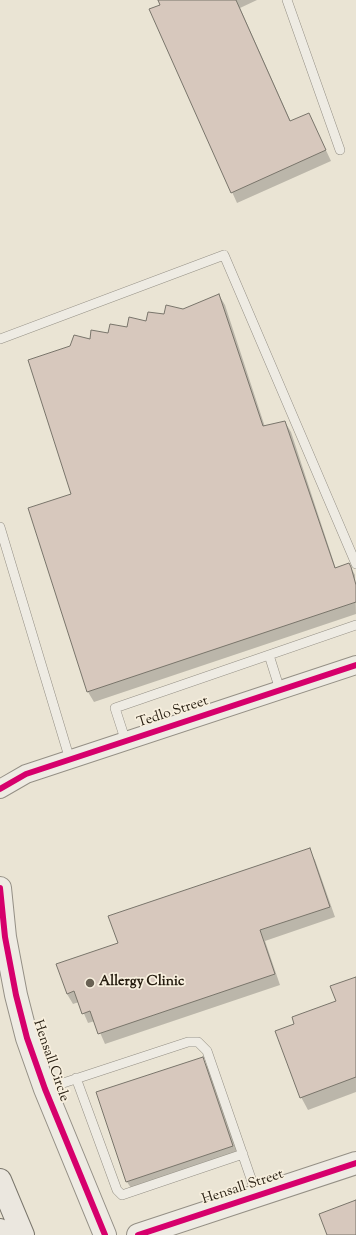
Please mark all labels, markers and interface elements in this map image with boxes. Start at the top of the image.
street label: Tedlo Street [135,694,211,732]
place label: Allergy Clinic [99,975,184,991]
marker: Allergy Clinic [84,977,96,989]
street label: Hensall Circle [28,1018,72,1104]
street label: Hensall Street [200,1167,286,1209]

